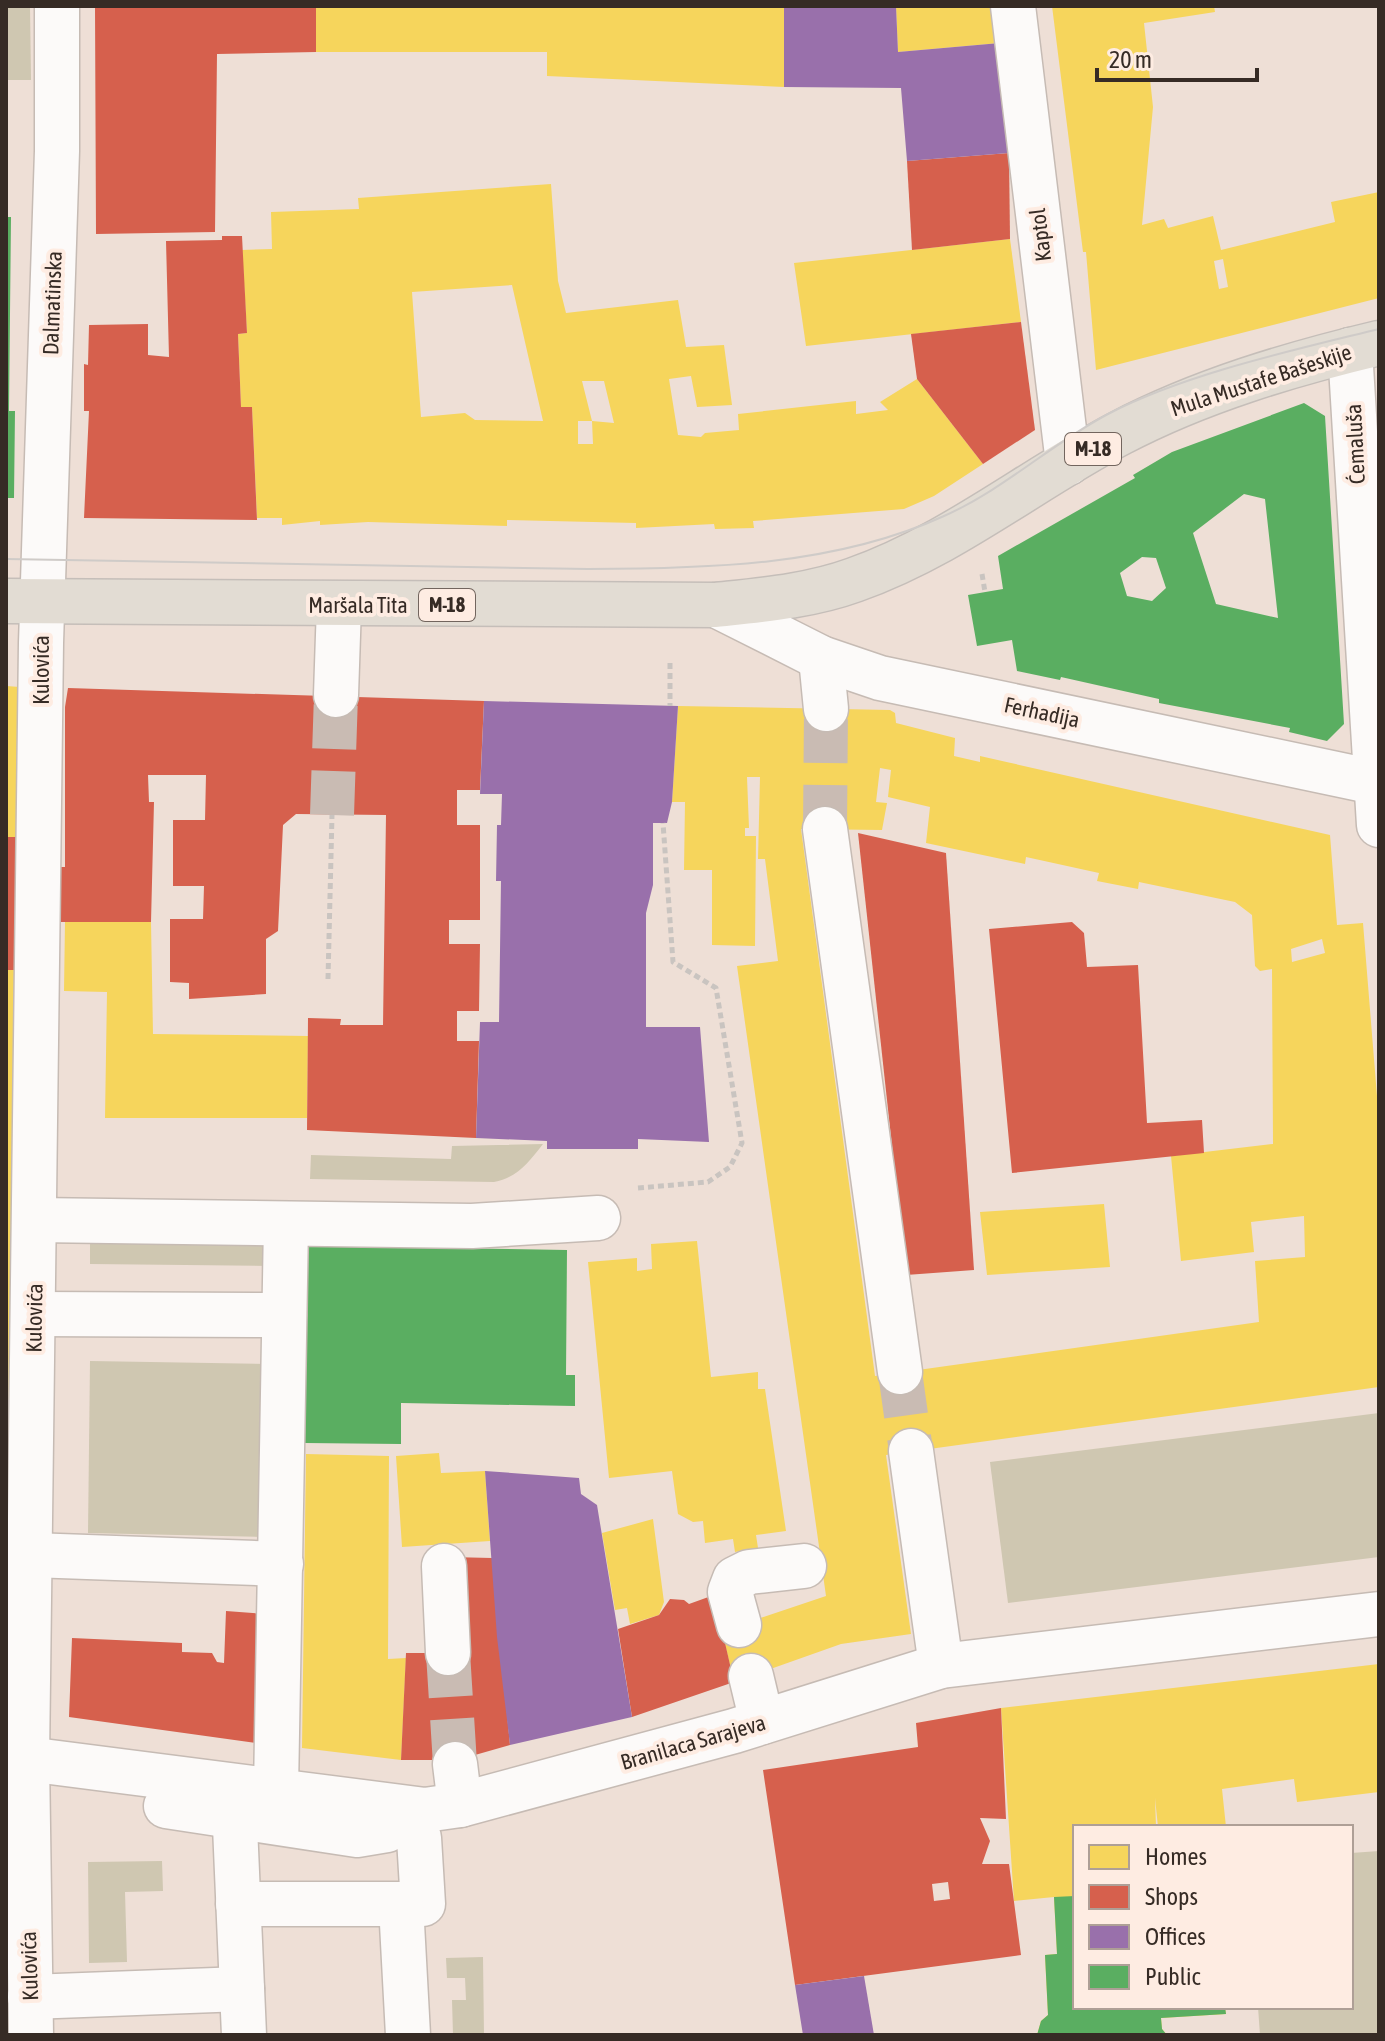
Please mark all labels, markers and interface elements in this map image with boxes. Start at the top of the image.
scale bar [1097,32,1257,82]
text: 20 m [1109,46,1152,73]
street label: Kaptol [1024,207,1056,263]
street label: Dalmatinska [37,250,67,356]
street label: Mula Mustafe Bašeskije [1167,339,1355,421]
street label: Ćemaluša [1340,403,1370,485]
road number: M-18 [1065,433,1121,465]
road number: M-18 [419,589,475,621]
street label: Maršala Tita [308,592,408,618]
street label: Kulovića [28,635,54,705]
street label: Ferhadija [1002,691,1082,733]
street label: Kulovića [20,1283,48,1353]
street label: Branilaca Sarajeva [618,1709,768,1775]
legend [1073,1825,1353,2009]
text: Homes [1145,1843,1207,1870]
text: Shops [1145,1883,1198,1910]
text: Offices [1145,1923,1206,1950]
street label: Kulovića [15,1931,43,2001]
text: Public [1145,1963,1201,1990]

